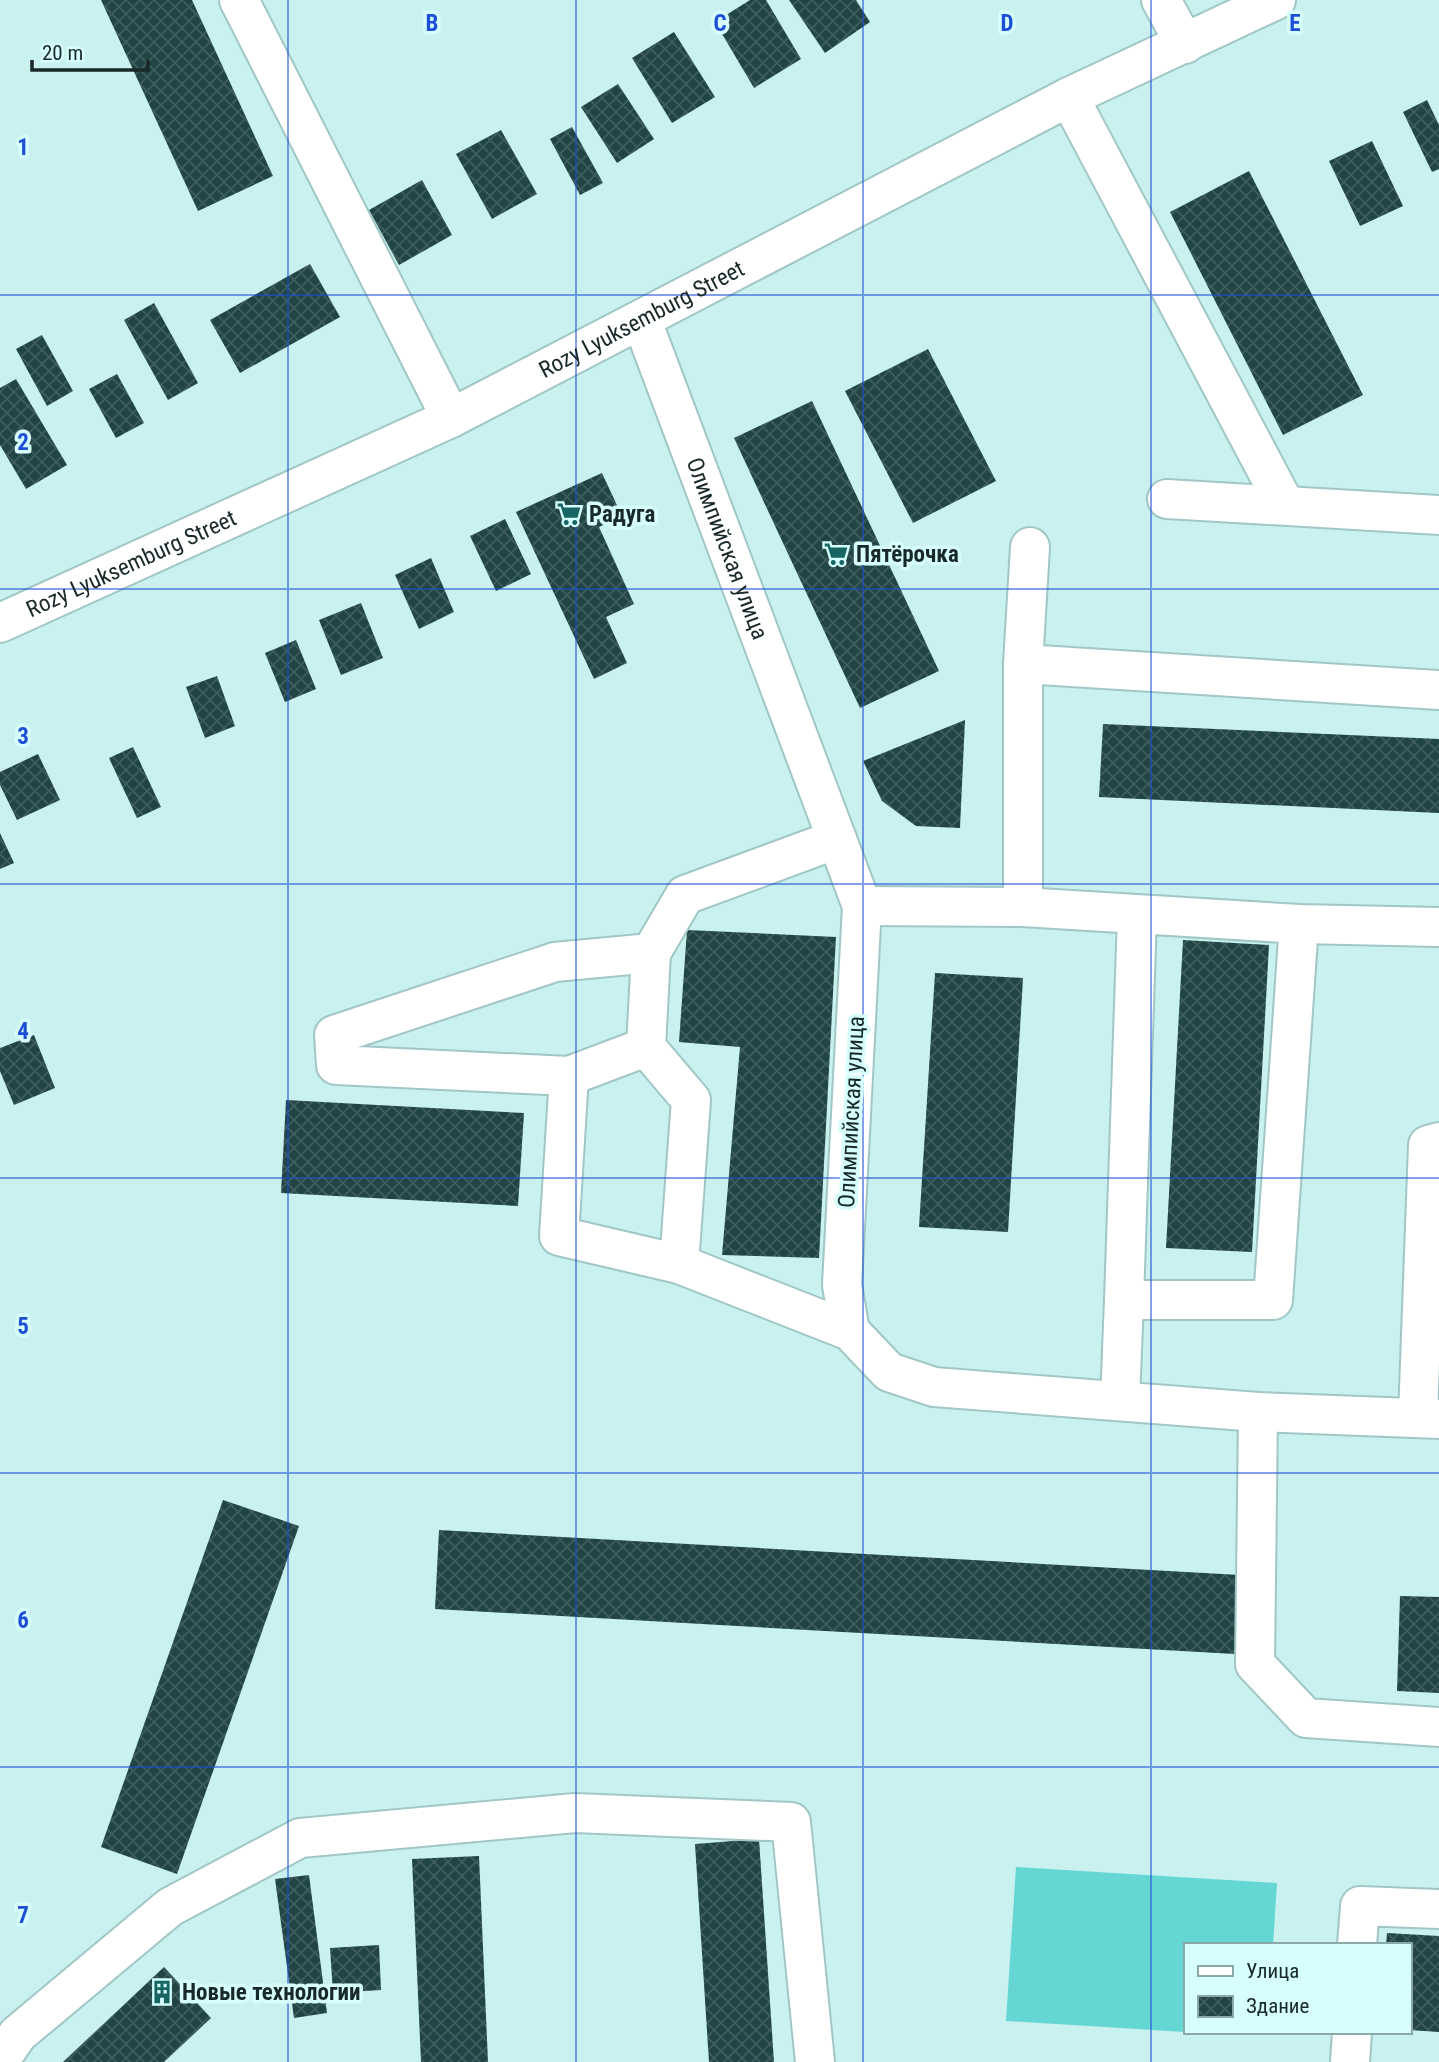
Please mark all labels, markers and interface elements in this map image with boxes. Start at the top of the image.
text: B [426,10,438,37]
text: C [713,10,727,37]
text: D [1001,10,1014,37]
text: E [1289,10,1301,37]
scale bar [32,28,147,72]
text: 20 m [42,41,83,65]
text: 1 [17,134,29,161]
street label: Rozy Lyuksemburg Street [534,255,749,384]
text: 2 [17,429,29,456]
street label: Олимпийская улица [681,454,774,643]
supermarket icon: Радуга [555,500,583,528]
place label: Радуга [589,501,656,528]
street label: Rozy Lyuksemburg Street [22,504,240,623]
supermarket icon: Пятёрочка [822,540,850,568]
place label: Пятёрочка [856,541,959,568]
text: 3 [17,723,29,750]
street label: Олимпийская улица [833,1015,870,1209]
text: 4 [17,1018,29,1045]
text: 5 [17,1313,29,1340]
text: 6 [17,1607,29,1634]
text: 7 [17,1902,29,1929]
legend [1184,1943,1411,2034]
text: Улица [1246,1959,1299,1983]
building icon: Новые технологии [148,1978,176,2006]
place label: Новые технологии [182,1979,361,2006]
text: Здание [1246,1994,1310,2018]

